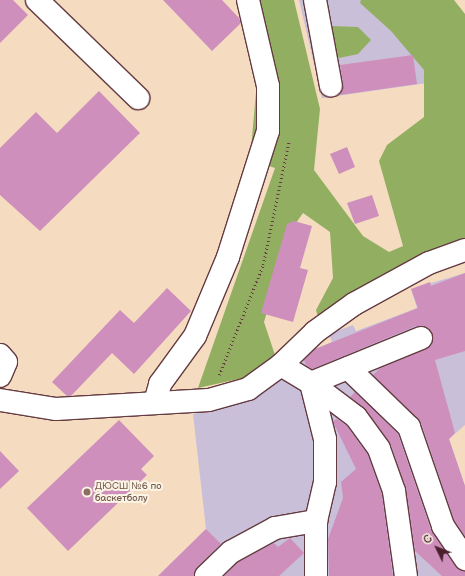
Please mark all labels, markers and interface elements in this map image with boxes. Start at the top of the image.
place label: ДЮСШ №6 по баскетболу [95,480,162,504]
marker: ДЮСШ №6 по баскетболу [82,487,92,497]
north arrow [417,528,457,568]
text: С [420,532,435,547]

